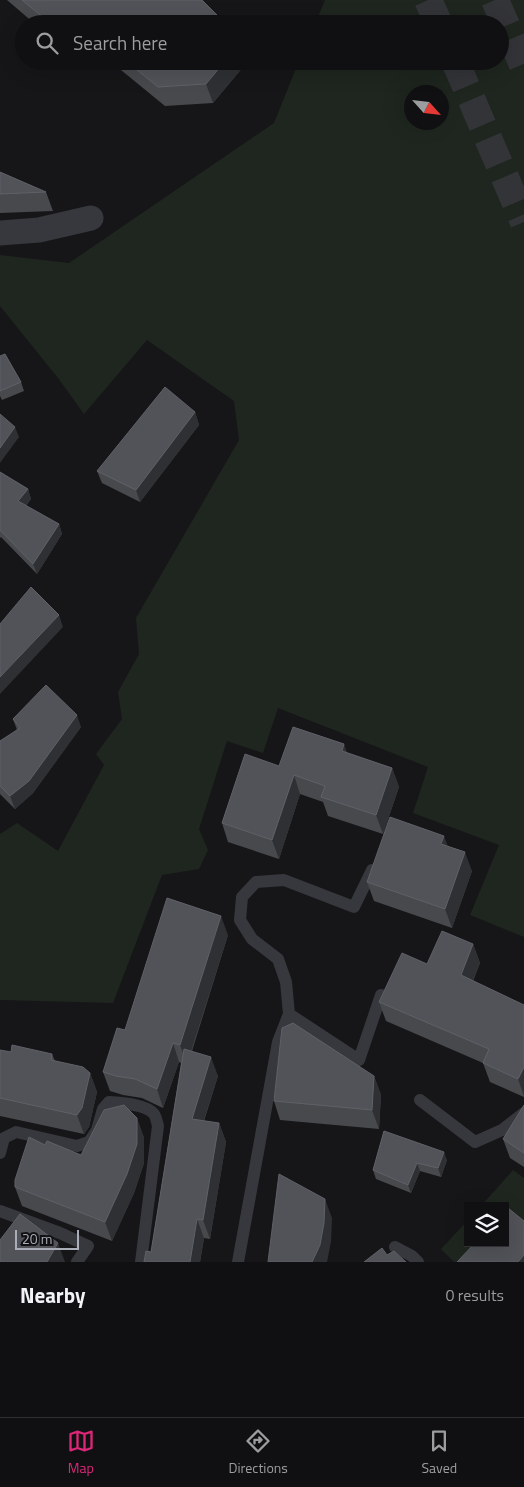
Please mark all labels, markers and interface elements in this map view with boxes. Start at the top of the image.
search box [15,15,509,70]
text: Search here [73,28,167,57]
icon: search [33,29,61,57]
north arrow [404,85,449,130]
map controls [464,1202,509,1247]
button: layers [464,1202,509,1247]
scale bar [15,1227,79,1250]
text: 20 m [22,1228,52,1249]
text: Nearby [20,1279,85,1311]
text: 0 results [445,1283,504,1307]
tab: Map [67,1427,95,1478]
tab: Directions [228,1427,288,1478]
tab: Saved [422,1427,457,1478]

